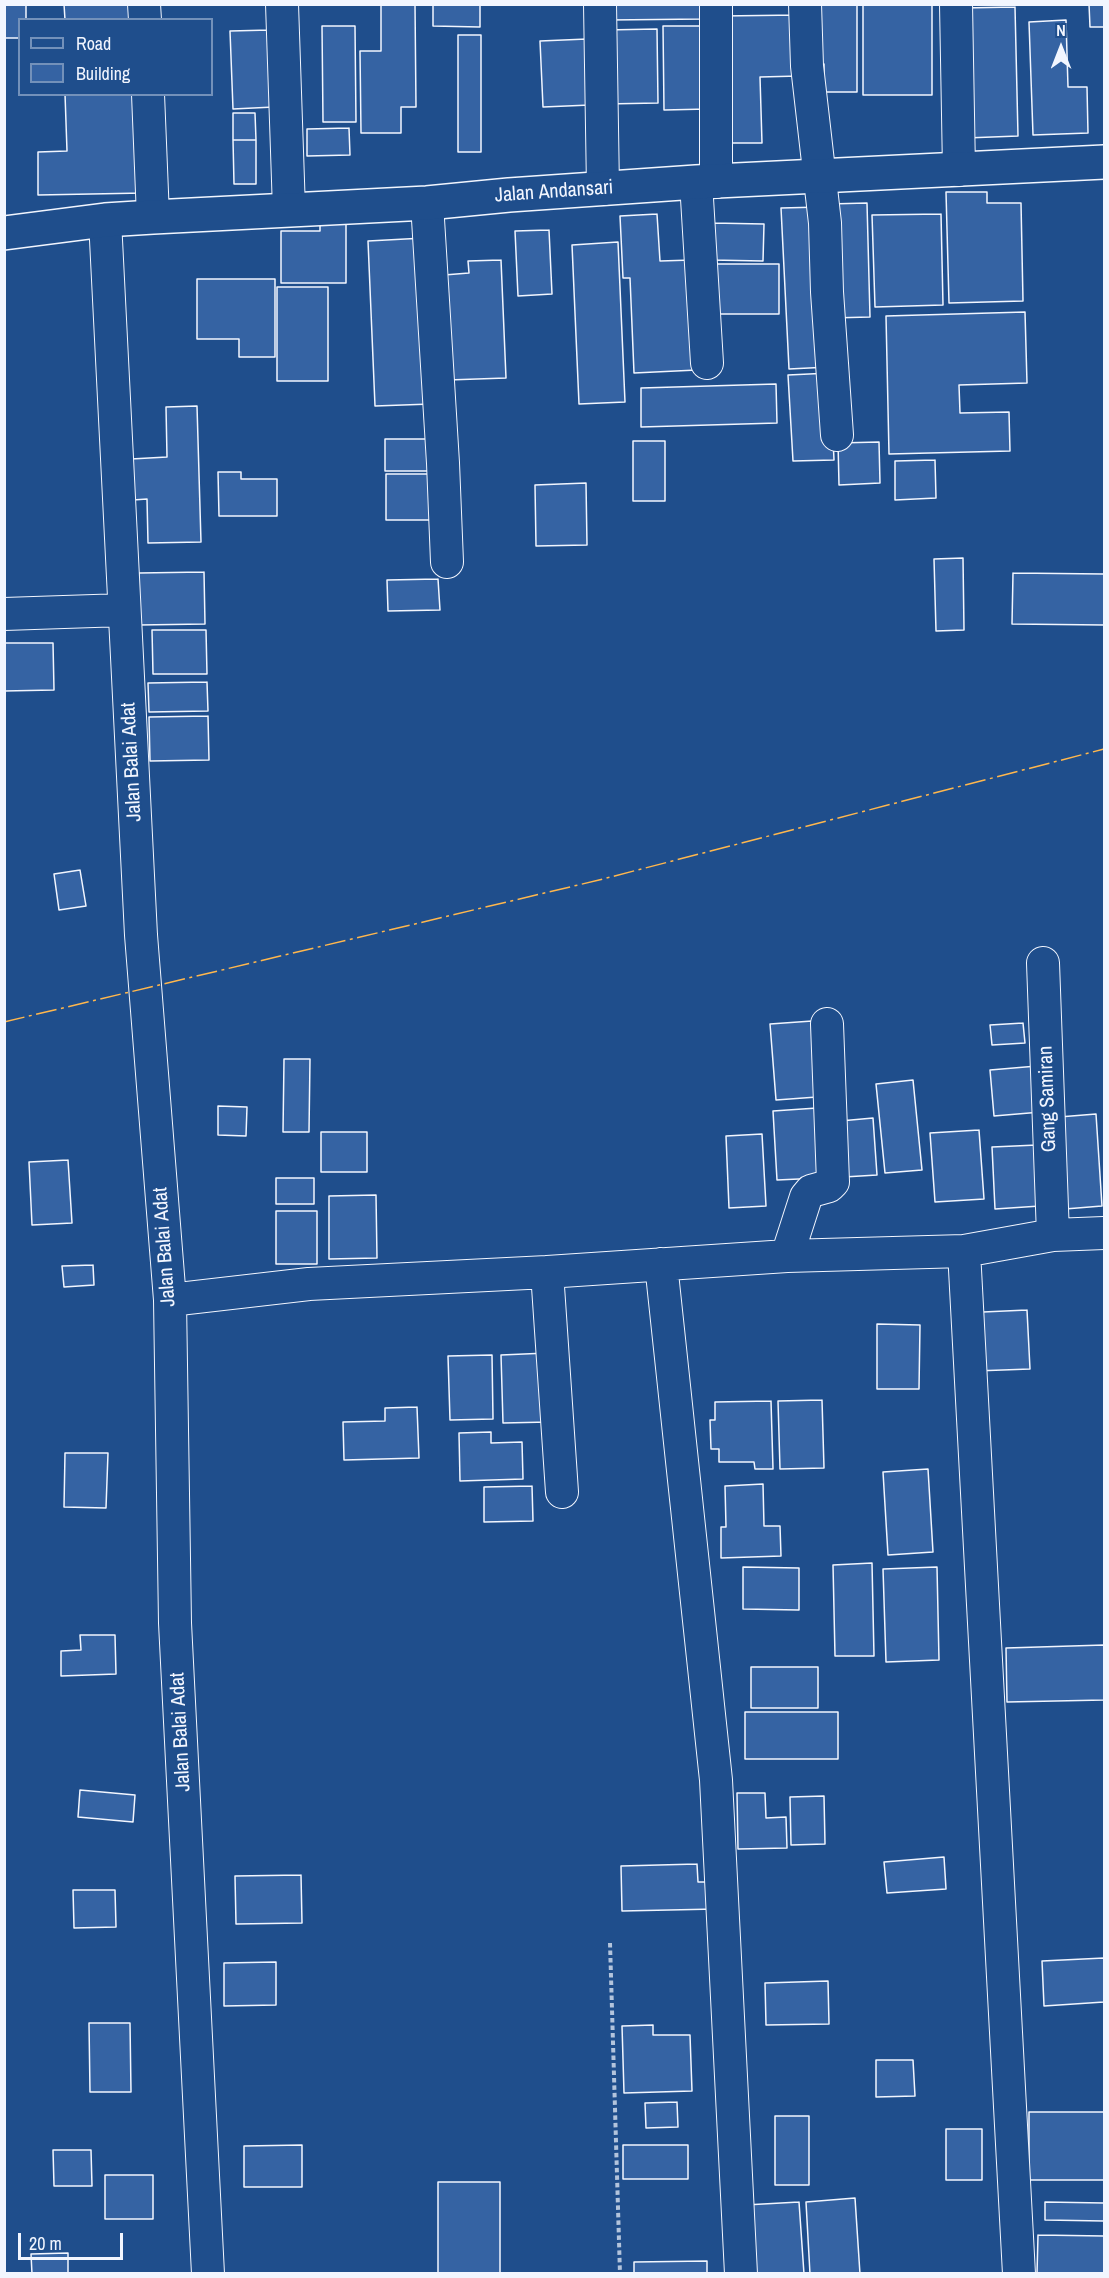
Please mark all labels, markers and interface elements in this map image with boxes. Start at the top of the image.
legend [18,18,213,96]
north arrow [1031,18,1091,78]
text: N [1056,19,1066,41]
text: Road [76,31,111,56]
text: Building [76,61,130,86]
street label: Jalan Andansari [494,176,614,208]
street label: Jalan Balai Adat [117,702,147,822]
street label: Gang Samiran [1034,1045,1062,1153]
street label: Jalan Balai Adat [149,1187,181,1307]
street label: Jalan Balai Adat [166,1672,196,1792]
scale bar [21,2221,126,2259]
text: 20 m [29,2231,62,2256]

